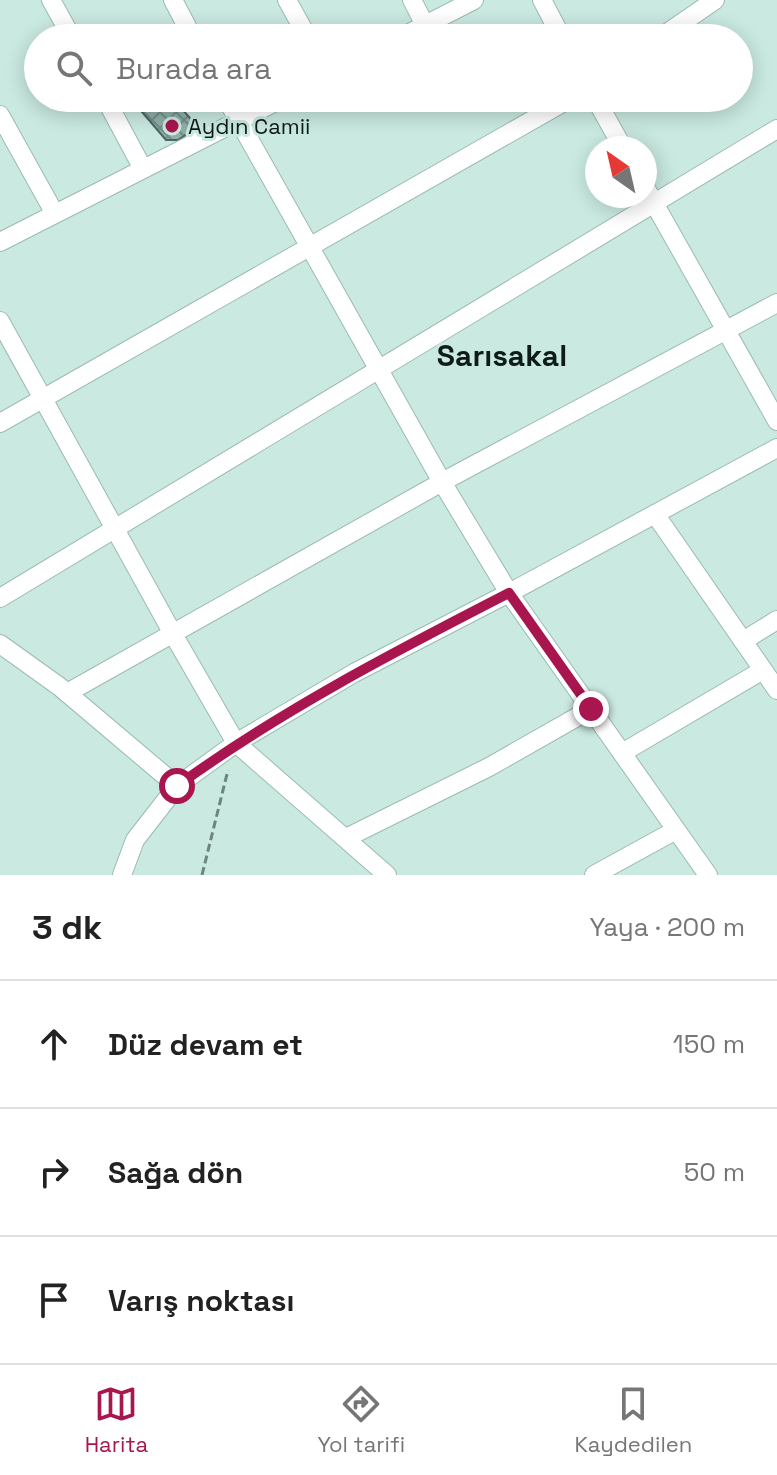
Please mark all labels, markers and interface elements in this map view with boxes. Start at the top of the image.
search box [24,24,753,112]
icon: search [52,46,96,90]
text: Burada ara [116,49,271,88]
place label: Aydın Camii [188,112,311,140]
marker: Aydın Camii [163,117,181,135]
north arrow [585,136,657,208]
district label: Sarısakal [437,336,567,375]
route end [573,691,609,727]
route start [159,768,195,804]
text: 3 dk [32,906,102,949]
text: Yaya · 200 m [589,910,745,944]
icon: ahead [32,1022,76,1066]
text: Düz devam et [108,1025,303,1064]
text: 150 m [673,1027,745,1061]
icon: right [32,1150,76,1194]
text: Sağa dön [108,1153,243,1192]
text: 50 m [684,1155,745,1189]
icon: arrive [32,1278,76,1322]
text: Varış noktası [108,1281,295,1320]
tab: Harita [85,1382,148,1458]
tab: Yol tarifi [317,1382,405,1458]
tab: Kaydedilen [574,1382,692,1458]

